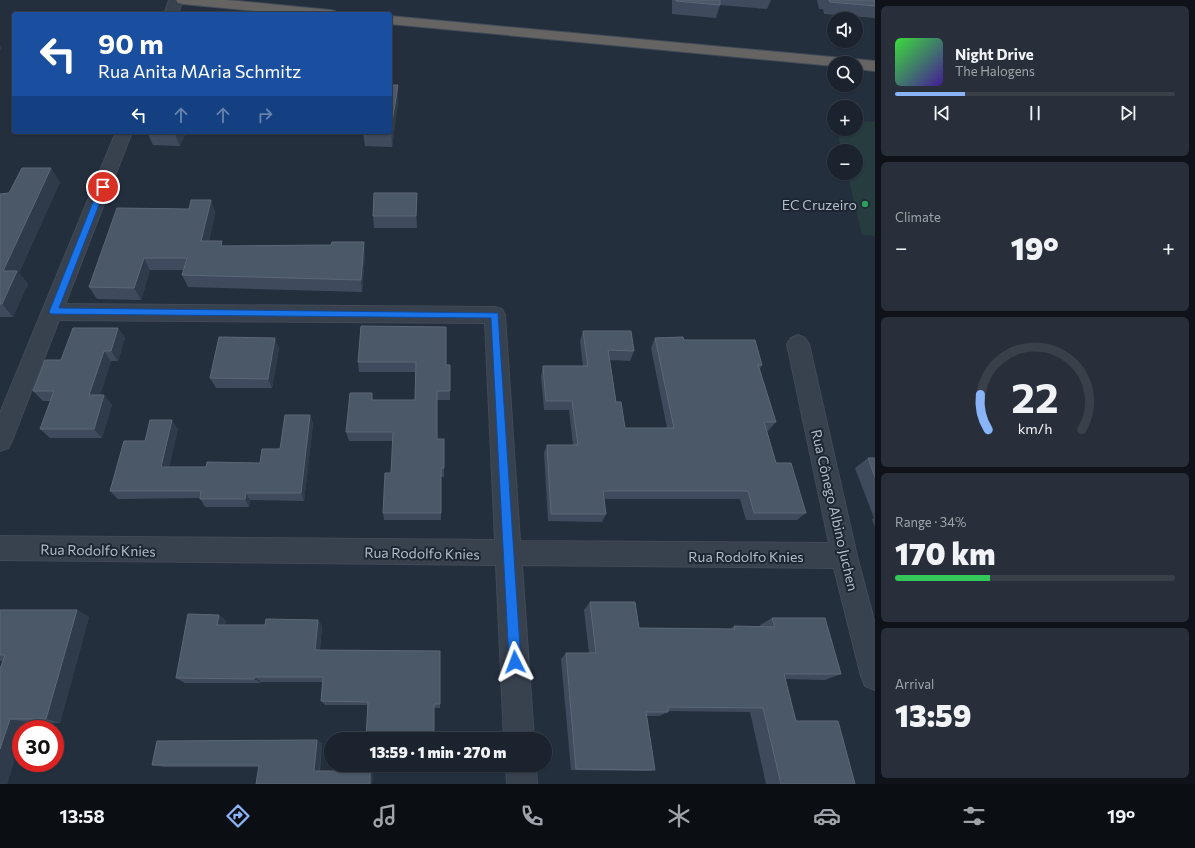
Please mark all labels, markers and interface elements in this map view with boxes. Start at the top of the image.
map controls [827,12,863,180]
button: sound [827,12,863,48]
text: 90 m [98,26,164,60]
icon: left [32,28,84,80]
text: Night Drive [955,45,1034,63]
button: search [827,56,863,92]
text: Rua Anita MAria Schmitz [98,60,301,82]
text: The Halogens [955,63,1035,79]
button: + [827,100,863,136]
icon: previous [931,102,953,124]
icon: pause [1024,102,1046,124]
icon: next [1117,102,1139,124]
icon: left [128,104,150,126]
icon: ahead [170,104,192,126]
icon: ahead [212,104,234,126]
icon: right [254,104,276,126]
button: − [827,144,863,180]
pin [86,170,120,204]
icon: arrive [92,176,114,198]
place label: EC Cruzeiro [782,196,857,213]
marker: EC Cruzeiro [860,199,870,209]
text: Climate [895,209,941,225]
text: 19° [1011,229,1059,266]
text: − [895,234,908,261]
text: + [1162,234,1175,261]
text: 22 [1011,371,1059,422]
text: km/h [1018,419,1052,437]
street label: Rua Cônego Albino Juchen [808,428,862,592]
text: Range · 34% [895,514,966,530]
text: 170 km [895,534,995,571]
street label: Rua Rodolfo Knies [40,540,156,560]
street label: Rua Rodolfo Knies [364,543,480,563]
street label: Rua Rodolfo Knies [688,548,804,565]
position arrow [494,641,536,683]
text: Arrival [895,676,934,692]
text: 13:59 [895,696,971,733]
speed limit sign: 30 [12,720,64,772]
text: 13:59 · 1 min · 270 m [370,743,506,761]
icon: directions [224,802,252,830]
icon: music [371,802,399,830]
icon: phone [518,802,546,830]
icon: climate [665,802,693,830]
icon: car [813,802,841,830]
icon: filters [960,802,988,830]
text: 13:58 [60,805,105,827]
text: 19° [1107,805,1135,827]

